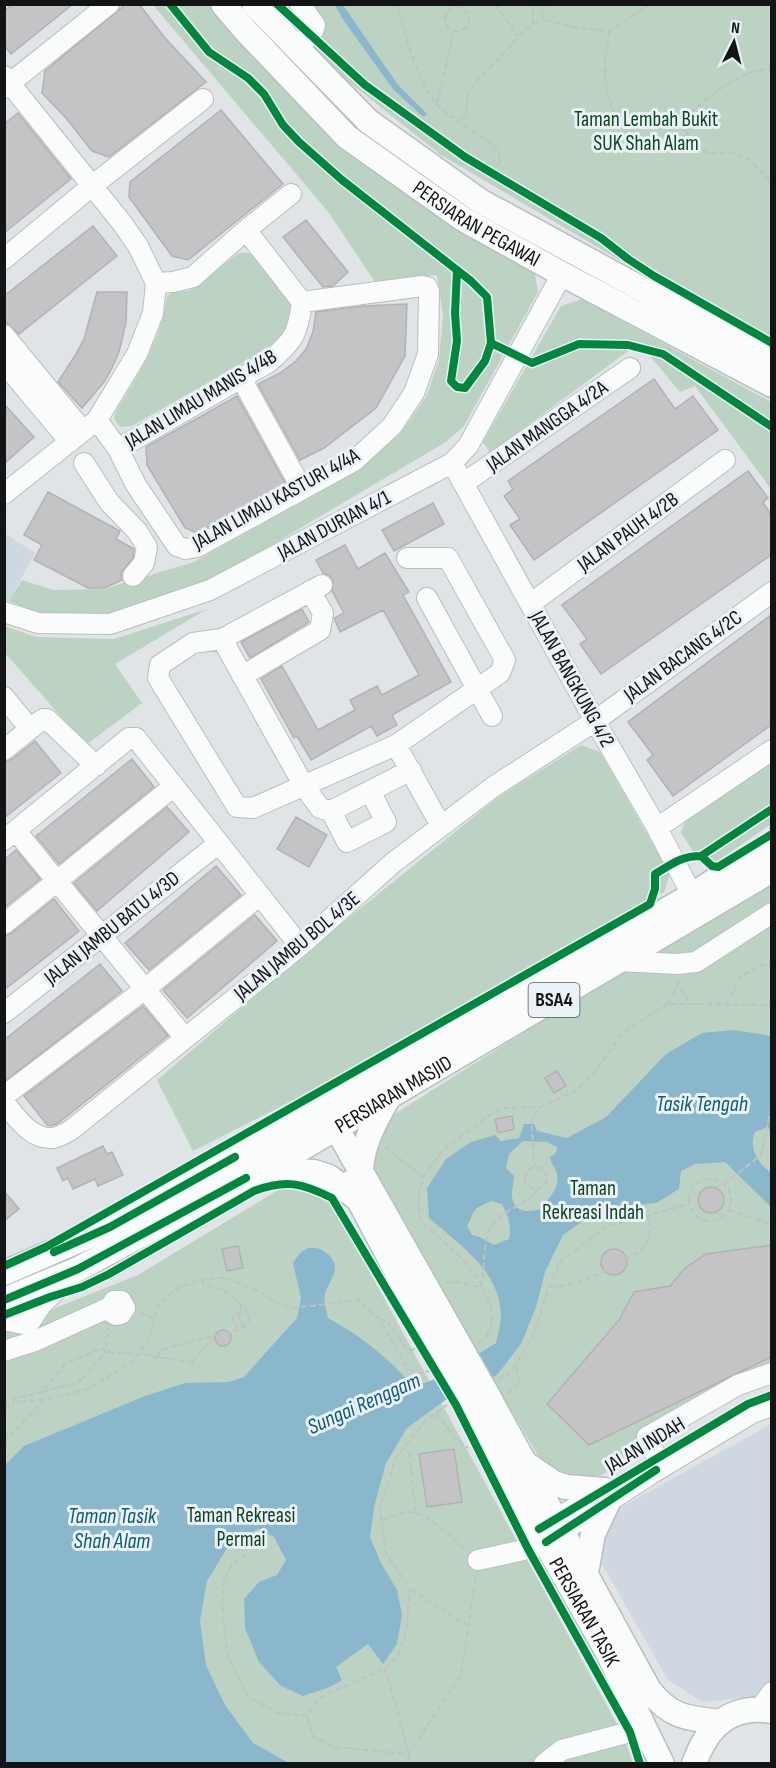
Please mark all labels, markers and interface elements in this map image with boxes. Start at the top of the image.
north arrow [704,12,764,72]
text: N [730,19,741,38]
park label: Taman Lembah Bukit SUK Shah Alam [574,107,718,156]
street label: PERSIARAN PEGAWAI [408,175,545,272]
street label: JALAN LIMAU MANIS 4/4B [120,344,281,455]
street label: JALAN MANGGA 4/2A [481,374,613,478]
street label: JALAN LIMAU KASTURI 4/4A [187,442,365,556]
street label: JALAN DURIAN 4/1 [272,484,395,566]
street label: JALAN PAUH 4/2B [572,487,683,578]
street label: JALAN BACANG 4/2C [618,605,747,708]
street label: JALAN BANGKUNG 4/2 [524,606,620,751]
street label: JALAN JAMBU BATU 4/3D [39,866,185,991]
street label: JALAN JAMBU BOL 4/3E [228,886,365,1006]
road number: BSA4 [528,983,580,1017]
street label: PERSIARAN MASJID [330,1050,457,1138]
water label: Tasik Tengah [656,1091,748,1118]
park label: Taman Rekreasi Indah [542,1176,644,1225]
water label: Sungai Renggam [303,1367,425,1441]
street label: JALAN INDAH [600,1411,690,1479]
water label: Taman Tasik Shah Alam [68,1503,157,1555]
park label: Taman Rekreasi Permai [187,1503,295,1552]
street label: PERSIARAN TASIK [544,1553,625,1671]

